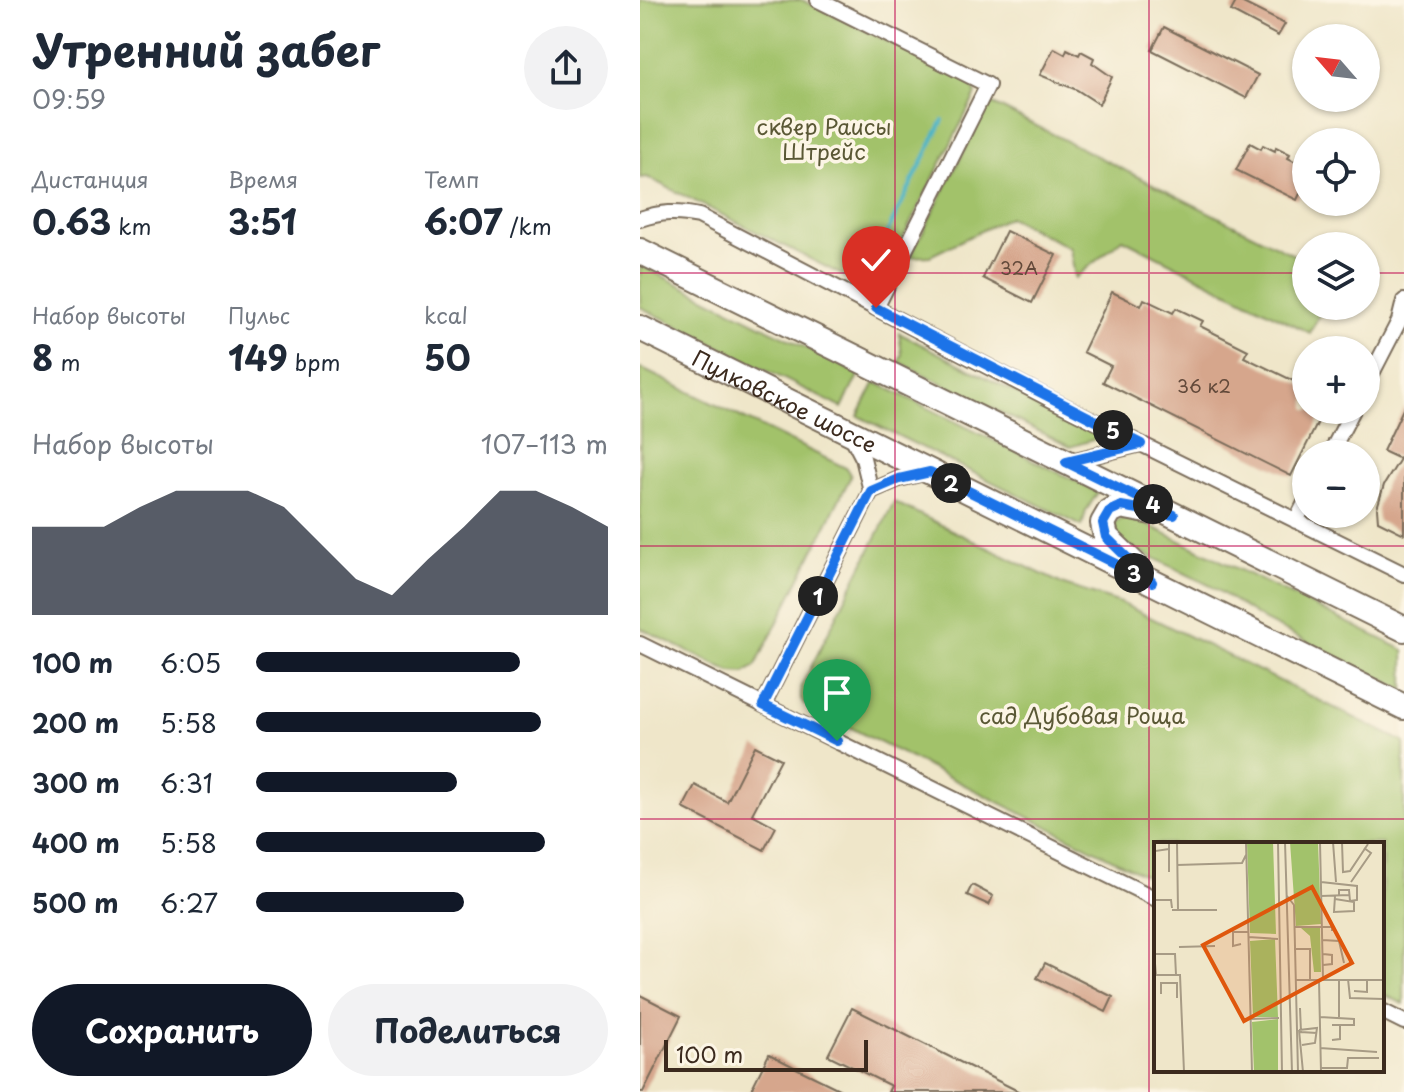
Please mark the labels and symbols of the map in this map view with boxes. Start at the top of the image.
north arrow [1292,24,1380,112]
park label: сквер Раисы Штрейс [757,109,891,167]
pin [842,226,910,308]
house number: 32А [1000,254,1038,281]
street label: Пулковское шоссе [687,340,883,460]
house number: 36 к2 [1177,372,1231,399]
pin: 5 [1093,410,1133,450]
pin: 2 [931,463,971,503]
pin: 4 [1133,484,1173,524]
pin: 3 [1114,553,1154,593]
pin: 1 [798,576,838,616]
pin [803,659,871,741]
park label: сад Дубовая Роща [979,698,1185,731]
inset map [1154,842,1384,1072]
scale bar [664,1036,868,1072]

